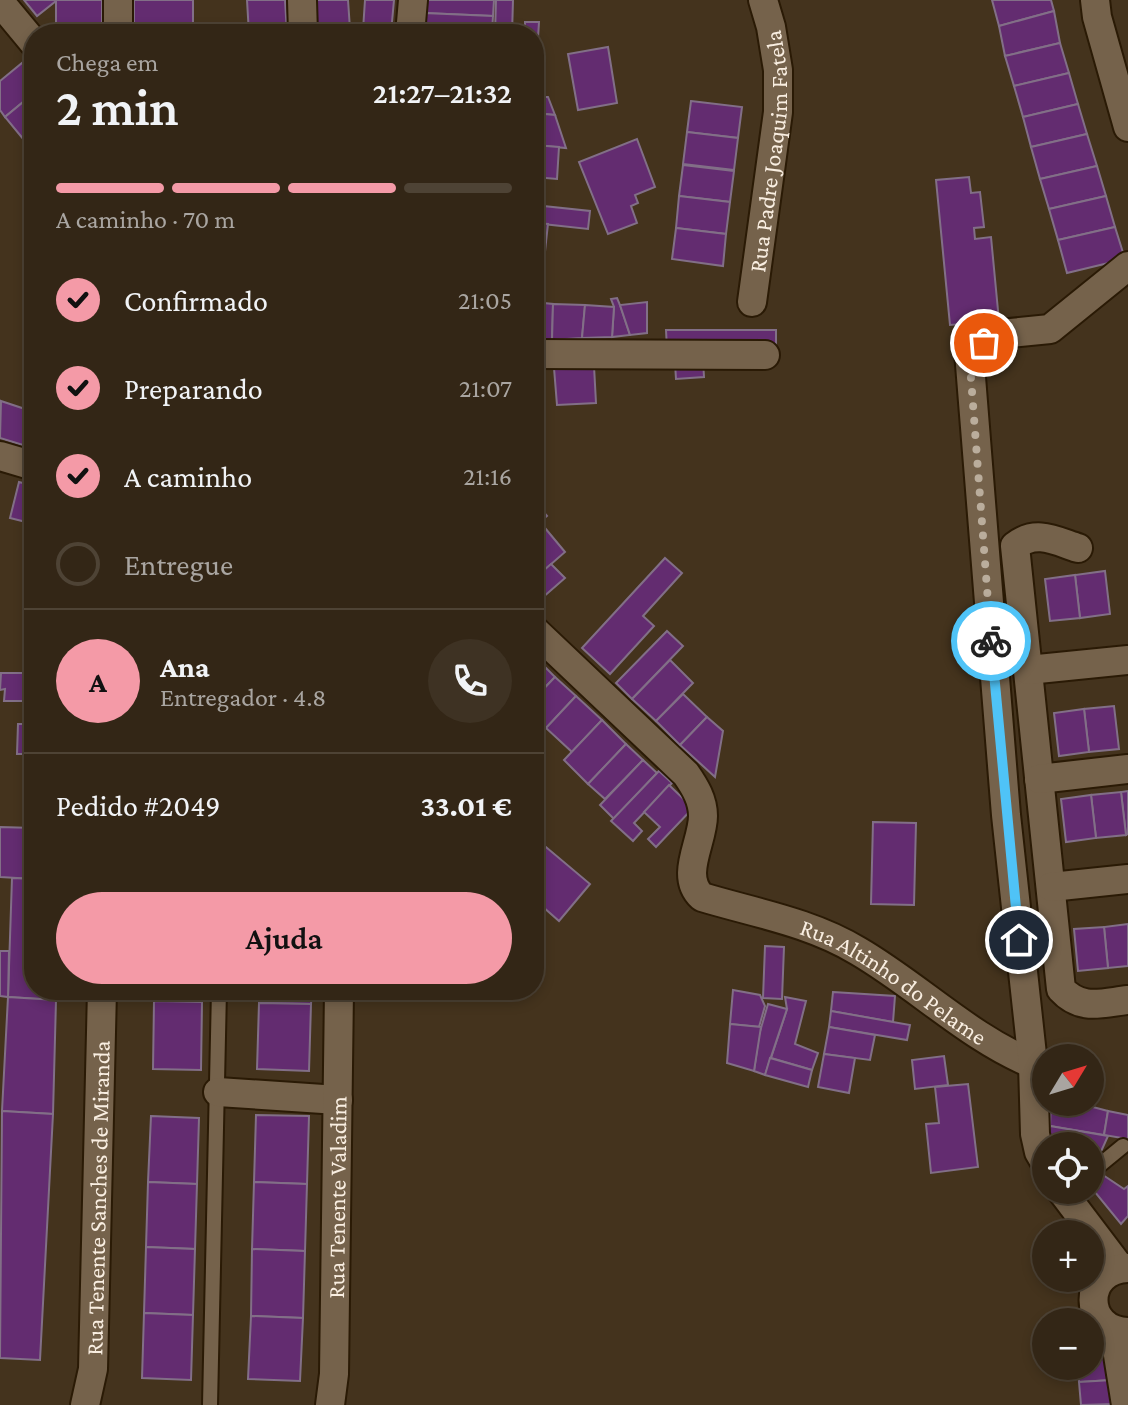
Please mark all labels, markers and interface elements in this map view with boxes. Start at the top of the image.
street label: Rua Padre Joaquim Fatela [743,28,792,274]
text: Chega em [56,48,158,77]
text: 21:27–21:32 [373,76,512,109]
text: 2 min [56,78,179,136]
text: A caminho · 70 m [56,205,235,234]
icon: check [56,278,100,322]
text: Confirmado [124,284,268,317]
text: 21:05 [458,286,512,315]
pin [950,309,1018,377]
icon: bag [962,321,1006,365]
icon: check [56,366,100,410]
text: Preparando [124,372,263,405]
text: 21:07 [459,374,512,403]
icon: check [56,454,100,498]
text: A caminho [124,460,252,493]
text: 21:16 [463,462,512,491]
text: Entregue [124,548,233,581]
courier [951,601,1031,681]
icon: bike [969,619,1013,663]
button: phone [428,639,512,723]
text: Ana [160,650,210,683]
text: A [89,665,107,698]
text: Entregador · 4.8 [160,683,326,712]
text: Pedido #2049 [56,789,221,822]
text: 33.01 € [420,789,512,822]
button: Ajuda [56,892,512,984]
pin [985,906,1053,974]
street label: Rua Altinho do Pelame [797,913,992,1050]
icon: home [997,918,1041,962]
street label: Rua Tenente Sanches de Miranda [80,1040,114,1356]
north arrow [1032,1044,1104,1116]
map controls [1032,1044,1104,1380]
street label: Rua Tenente Valadim [321,1096,351,1299]
button: locate [1032,1132,1104,1204]
button: + [1032,1220,1104,1292]
button: − [1032,1308,1104,1380]

